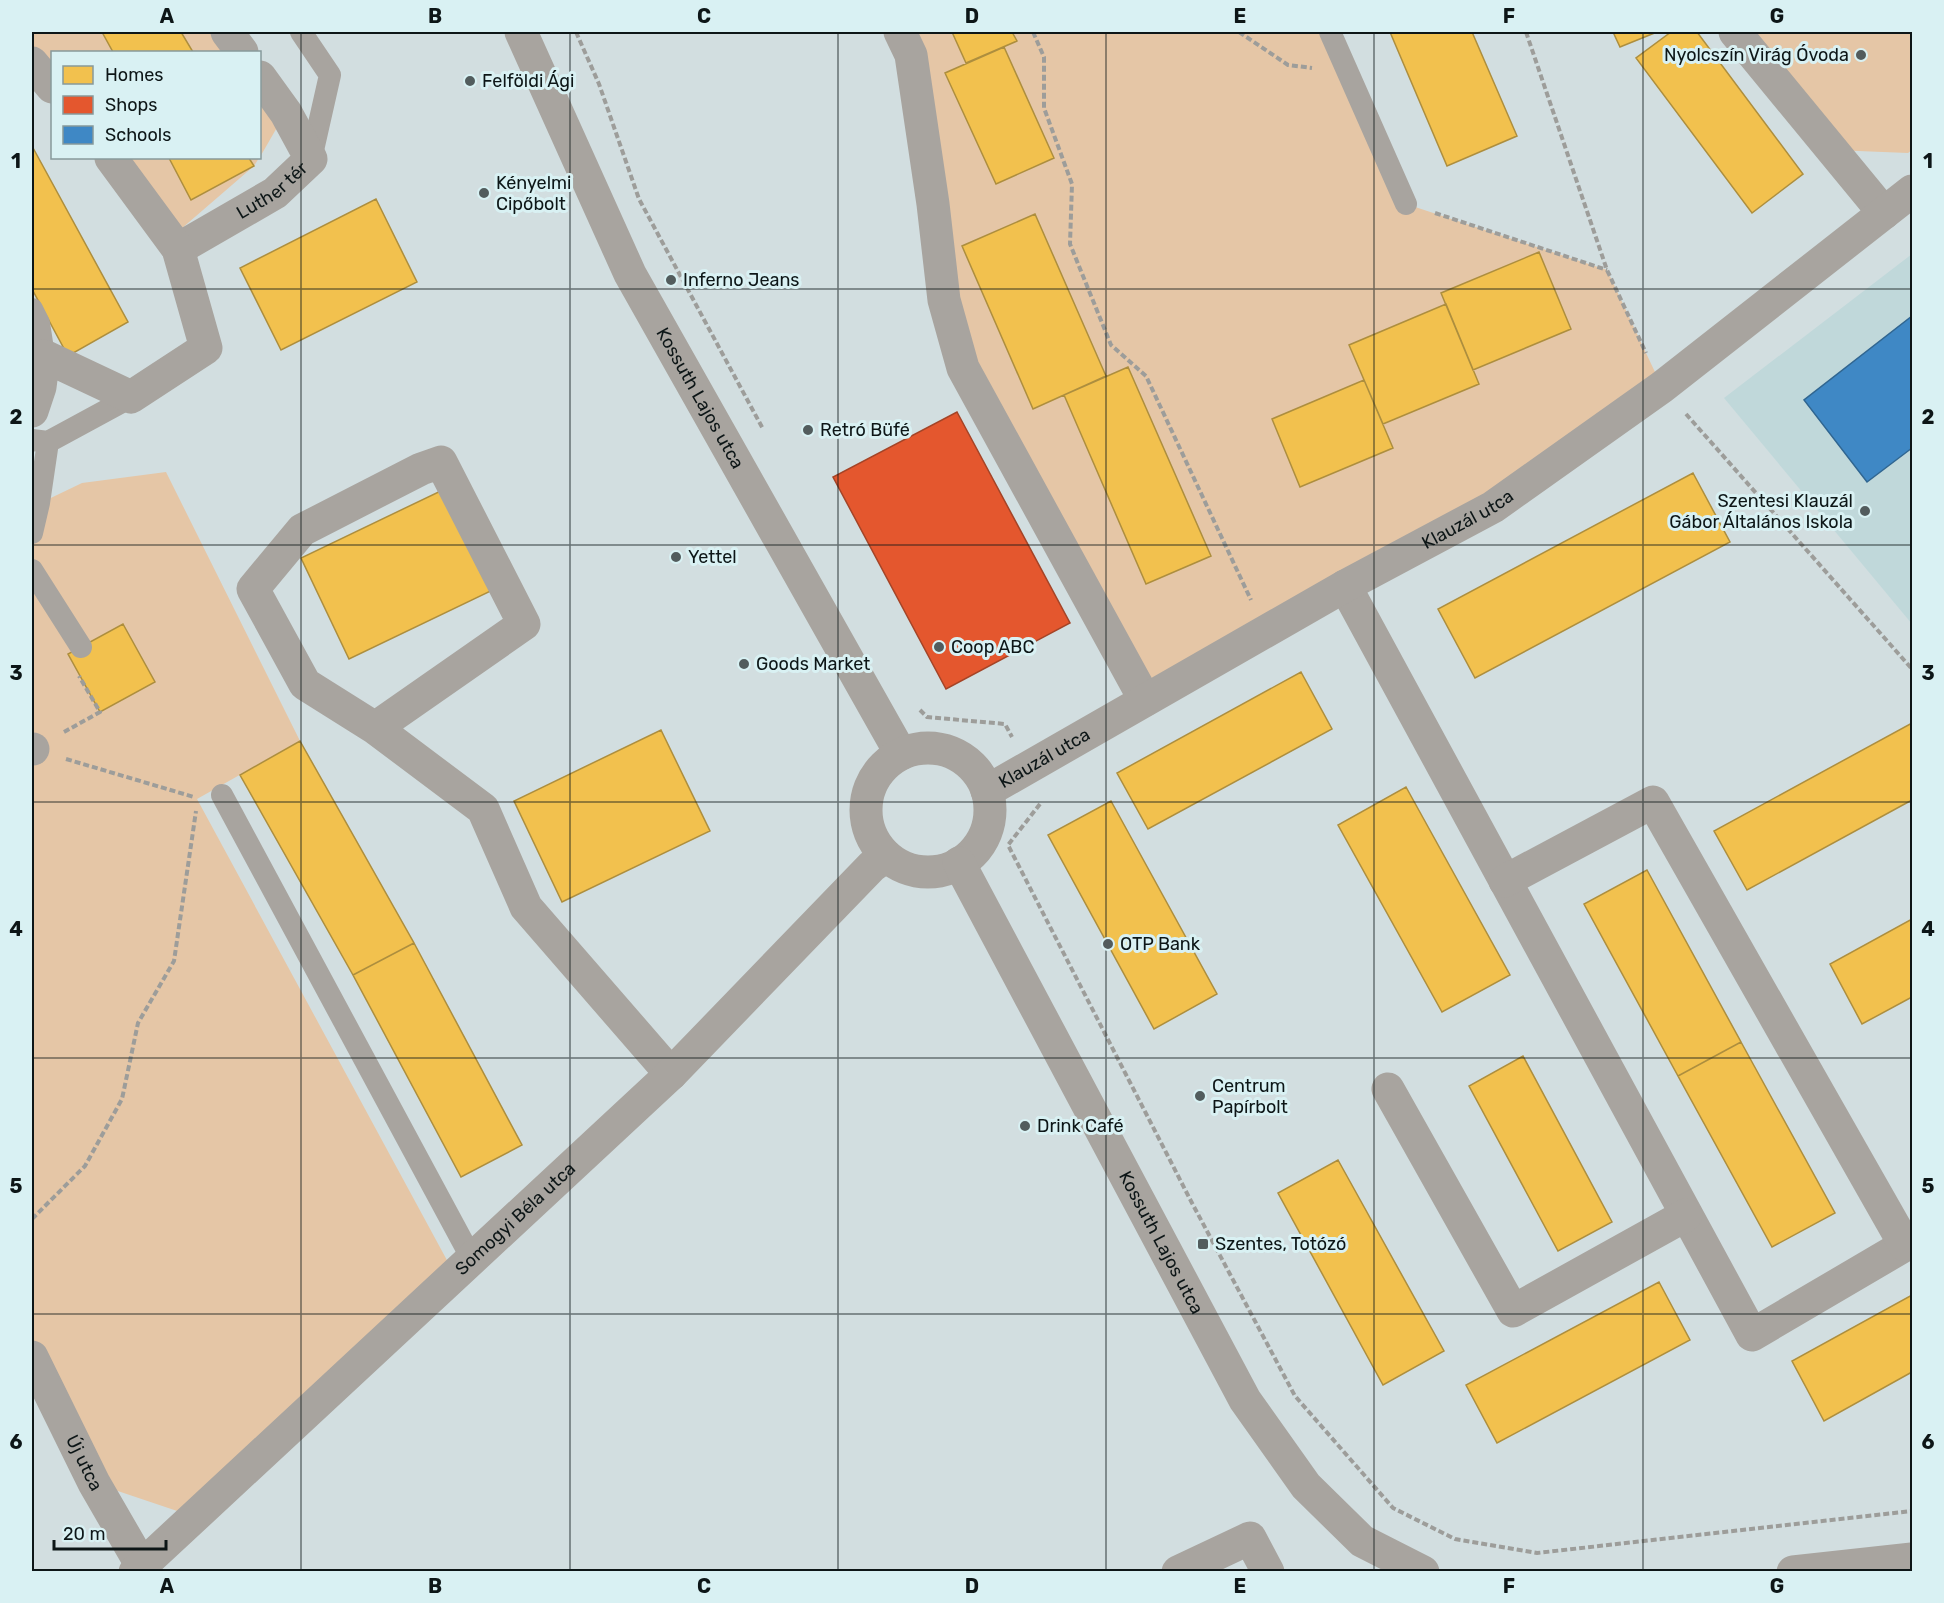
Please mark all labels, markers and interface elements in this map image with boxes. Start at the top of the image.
text: A [160,4,175,28]
text: B [428,4,442,28]
text: C [697,4,711,28]
text: D [965,4,979,28]
text: E [1234,4,1246,28]
text: F [1503,4,1515,28]
text: G [1770,4,1784,28]
place label: Nyolcszín Virág Óvoda [1664,44,1849,66]
marker: Nyolcszín Virág Óvoda [1854,48,1868,62]
legend [51,51,261,159]
text: Homes [105,64,163,86]
place label: Felföldi Ági [482,70,574,92]
marker: Felföldi Ági [463,74,477,88]
text: Shops [105,94,157,116]
text: Schools [105,124,171,146]
text: 1 [11,149,21,173]
text: 1 [1923,149,1933,173]
street label: Luther tér [233,157,312,224]
place label: Kényelmi Cipőbolt [496,172,571,215]
marker: Kényelmi Cipőbolt [477,186,491,200]
place label: Inferno Jeans [683,269,800,291]
marker: Inferno Jeans [664,273,678,287]
street label: Kossuth Lajos utca [651,324,749,473]
text: 2 [10,405,23,429]
text: 2 [1922,405,1935,429]
place label: Retró Büfé [820,419,910,441]
marker: Retró Büfé [801,423,815,437]
street label: Klauzál utca [1418,485,1518,554]
place label: Szentesi Klauzál Gábor Általános Iskola [1669,490,1853,533]
marker: Szentesi Klauzál Gábor Általános Iskola [1858,504,1872,518]
place label: Yettel [688,546,737,568]
marker: Yettel [669,550,683,564]
place label: Coop ABC [951,636,1034,658]
marker: Coop ABC [932,640,946,654]
place label: Goods Market [756,653,870,675]
marker: Goods Market [737,657,751,671]
text: 3 [9,661,23,685]
text: 3 [1921,661,1935,685]
street label: Klauzál utca [995,723,1094,793]
text: 4 [9,917,23,941]
text: 4 [1921,917,1935,941]
place label: OTP Bank [1120,933,1201,955]
marker: OTP Bank [1101,937,1115,951]
place label: Centrum Papírbolt [1212,1075,1288,1118]
marker: Centrum Papírbolt [1193,1089,1207,1103]
place label: Drink Café [1037,1115,1124,1137]
marker: Drink Café [1018,1119,1032,1133]
street label: Somogyi Béla utca [451,1158,580,1280]
street label: Kossuth Lajos utca [1114,1167,1208,1318]
text: 5 [10,1174,23,1198]
text: 5 [1922,1174,1935,1198]
place label: Szentes, Totózó [1215,1233,1346,1255]
marker: Szentes, Totózó [1196,1237,1210,1251]
text: 6 [9,1430,23,1454]
text: 6 [1921,1430,1935,1454]
street label: Új utca [61,1431,107,1495]
scale bar [54,1513,166,1551]
text: 20 m [63,1523,105,1545]
text: A [160,1574,175,1598]
text: B [428,1574,442,1598]
text: C [697,1574,711,1598]
text: D [965,1574,979,1598]
text: E [1234,1574,1246,1598]
text: F [1503,1574,1515,1598]
text: G [1770,1574,1784,1598]

